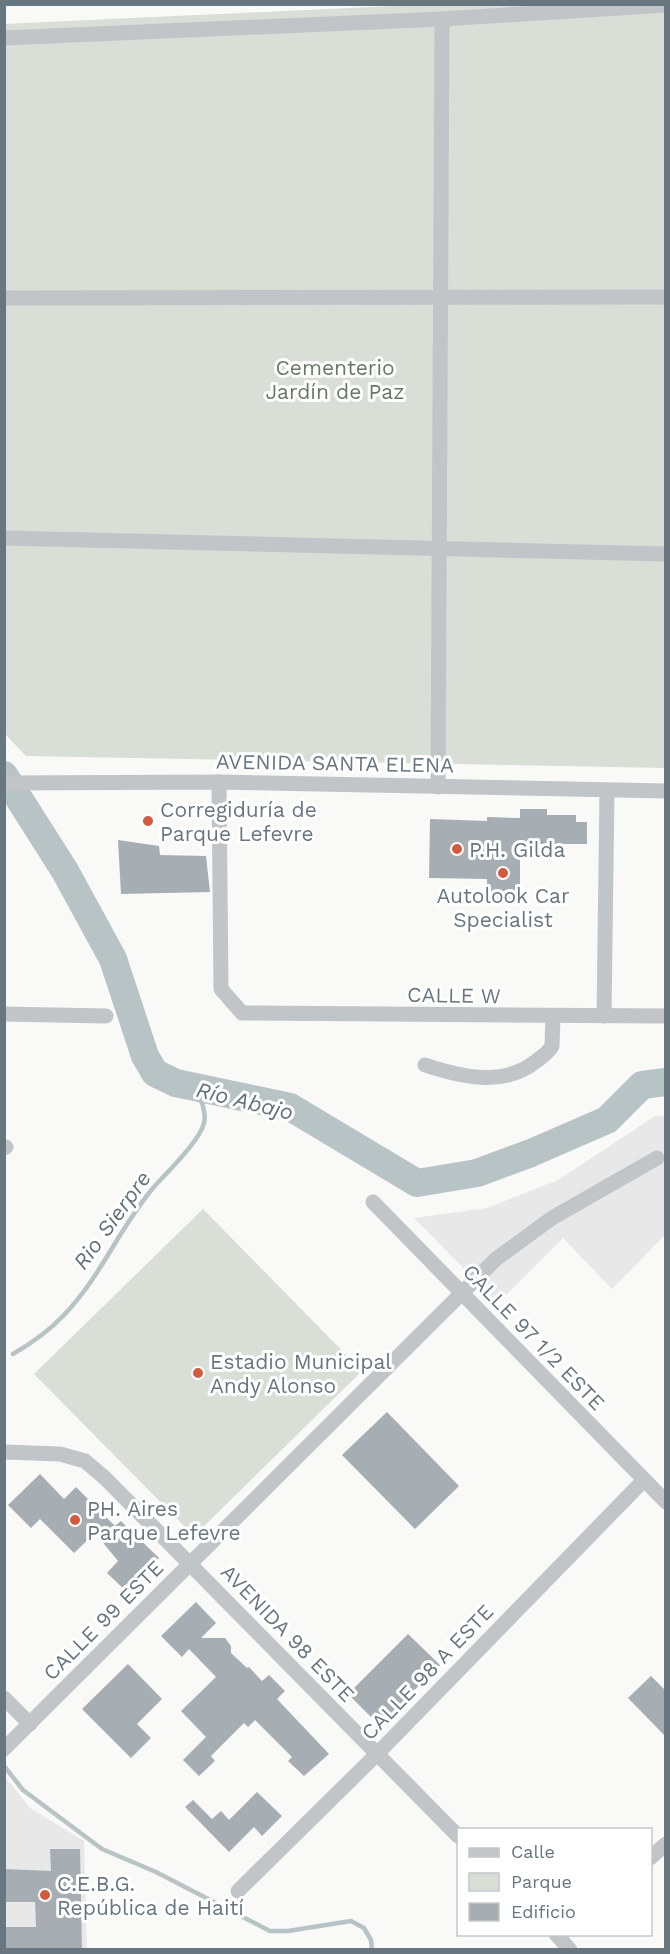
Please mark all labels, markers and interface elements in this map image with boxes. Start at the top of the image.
park label: Cementerio Jardín de Paz [266,355,404,404]
street label: AVENIDA SANTA ELENA [216,748,454,778]
place label: Corregiduría de Parque Lefevre [160,797,317,846]
marker: Corregiduría de Parque Lefevre [141,814,155,828]
place label: P.H. Gilda [469,837,565,862]
marker: P.H. Gilda [450,842,464,856]
marker: Autolook Car Specialist [496,866,510,880]
place label: Autolook Car Specialist [436,883,570,932]
street label: CALLE W [407,982,501,1008]
water label: Río Abajo [194,1077,296,1125]
water label: Rio Sierpre [68,1166,156,1274]
street label: CALLE 97 1/2 ESTE [458,1259,610,1415]
place label: Estadio Municipal Andy Alonso [210,1349,392,1398]
marker: Estadio Municipal Andy Alonso [191,1366,205,1380]
place label: PH. Aires Parque Lefevre [87,1496,241,1545]
marker: PH. Aires Parque Lefevre [68,1513,82,1527]
street label: CALLE 99 ESTE [38,1555,168,1685]
street label: AVENIDA 98 ESTE [216,1559,360,1707]
street label: CALLE 98 A ESTE [356,1599,498,1745]
legend [457,1828,652,1936]
text: Calle [511,1841,555,1862]
place label: C.E.B.G. República de Haití [57,1871,244,1920]
text: Parque [511,1871,572,1892]
marker: C.E.B.G. República de Haití [38,1888,52,1902]
text: Edificio [511,1901,576,1922]

